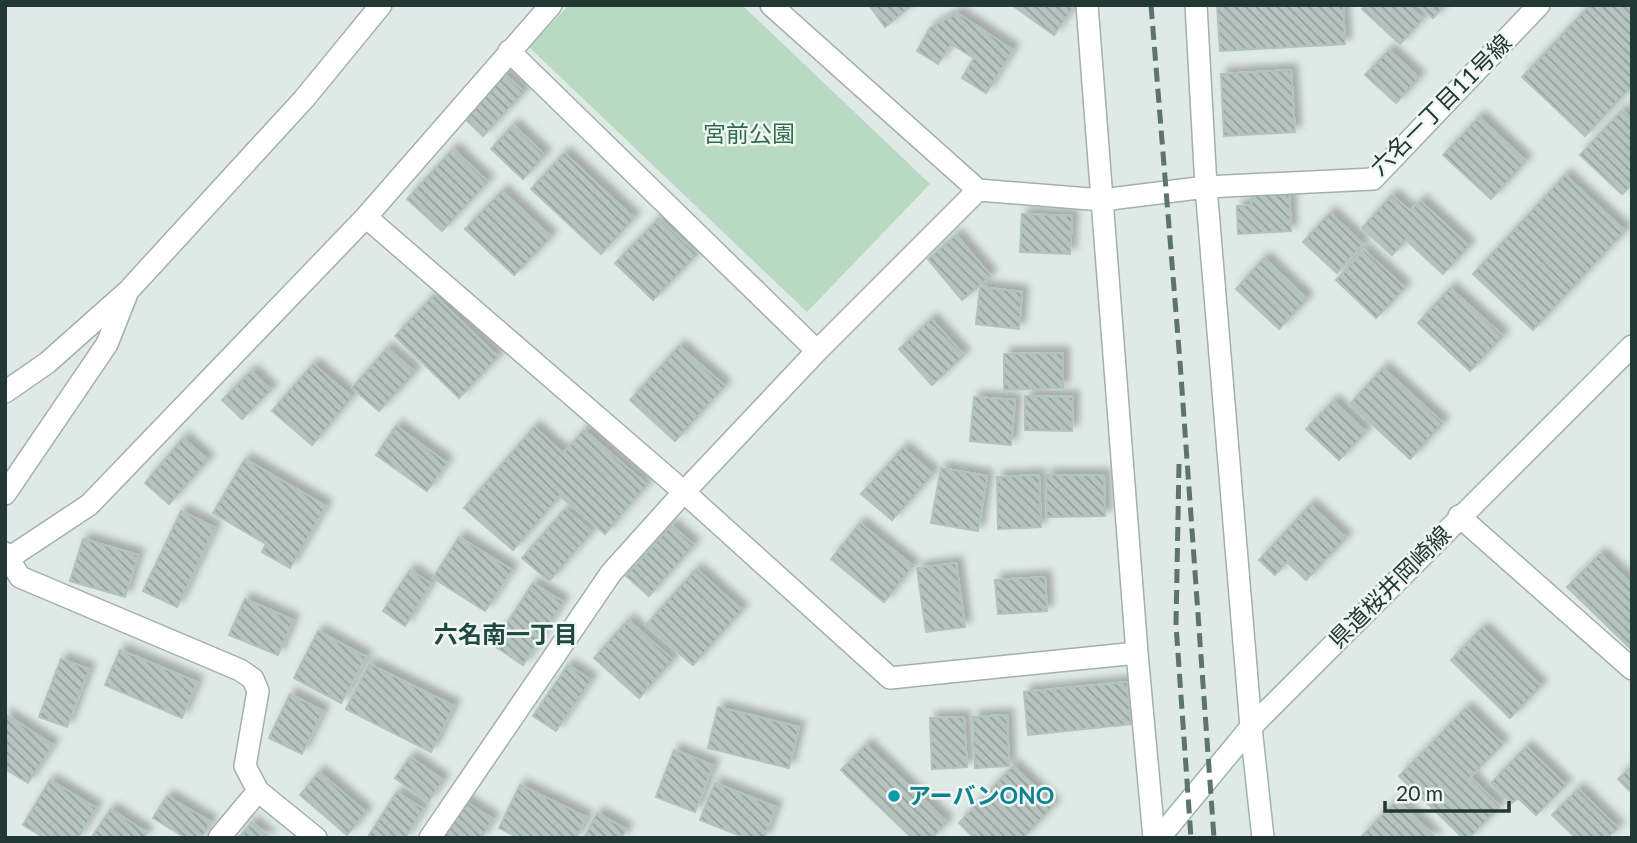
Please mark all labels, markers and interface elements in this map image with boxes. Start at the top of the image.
street label: 六名一丁目11号線 [1364,28,1517,181]
park label: 宮前公園 [703,119,795,147]
street label: 県道桜井岡崎線 [1322,519,1456,653]
district label: 六名南一丁目 [434,619,578,648]
scale bar [1385,770,1509,814]
text: 20 m [1396,780,1443,805]
place label: アーバンONO [908,781,1054,809]
marker: アーバンONO [886,788,902,804]

